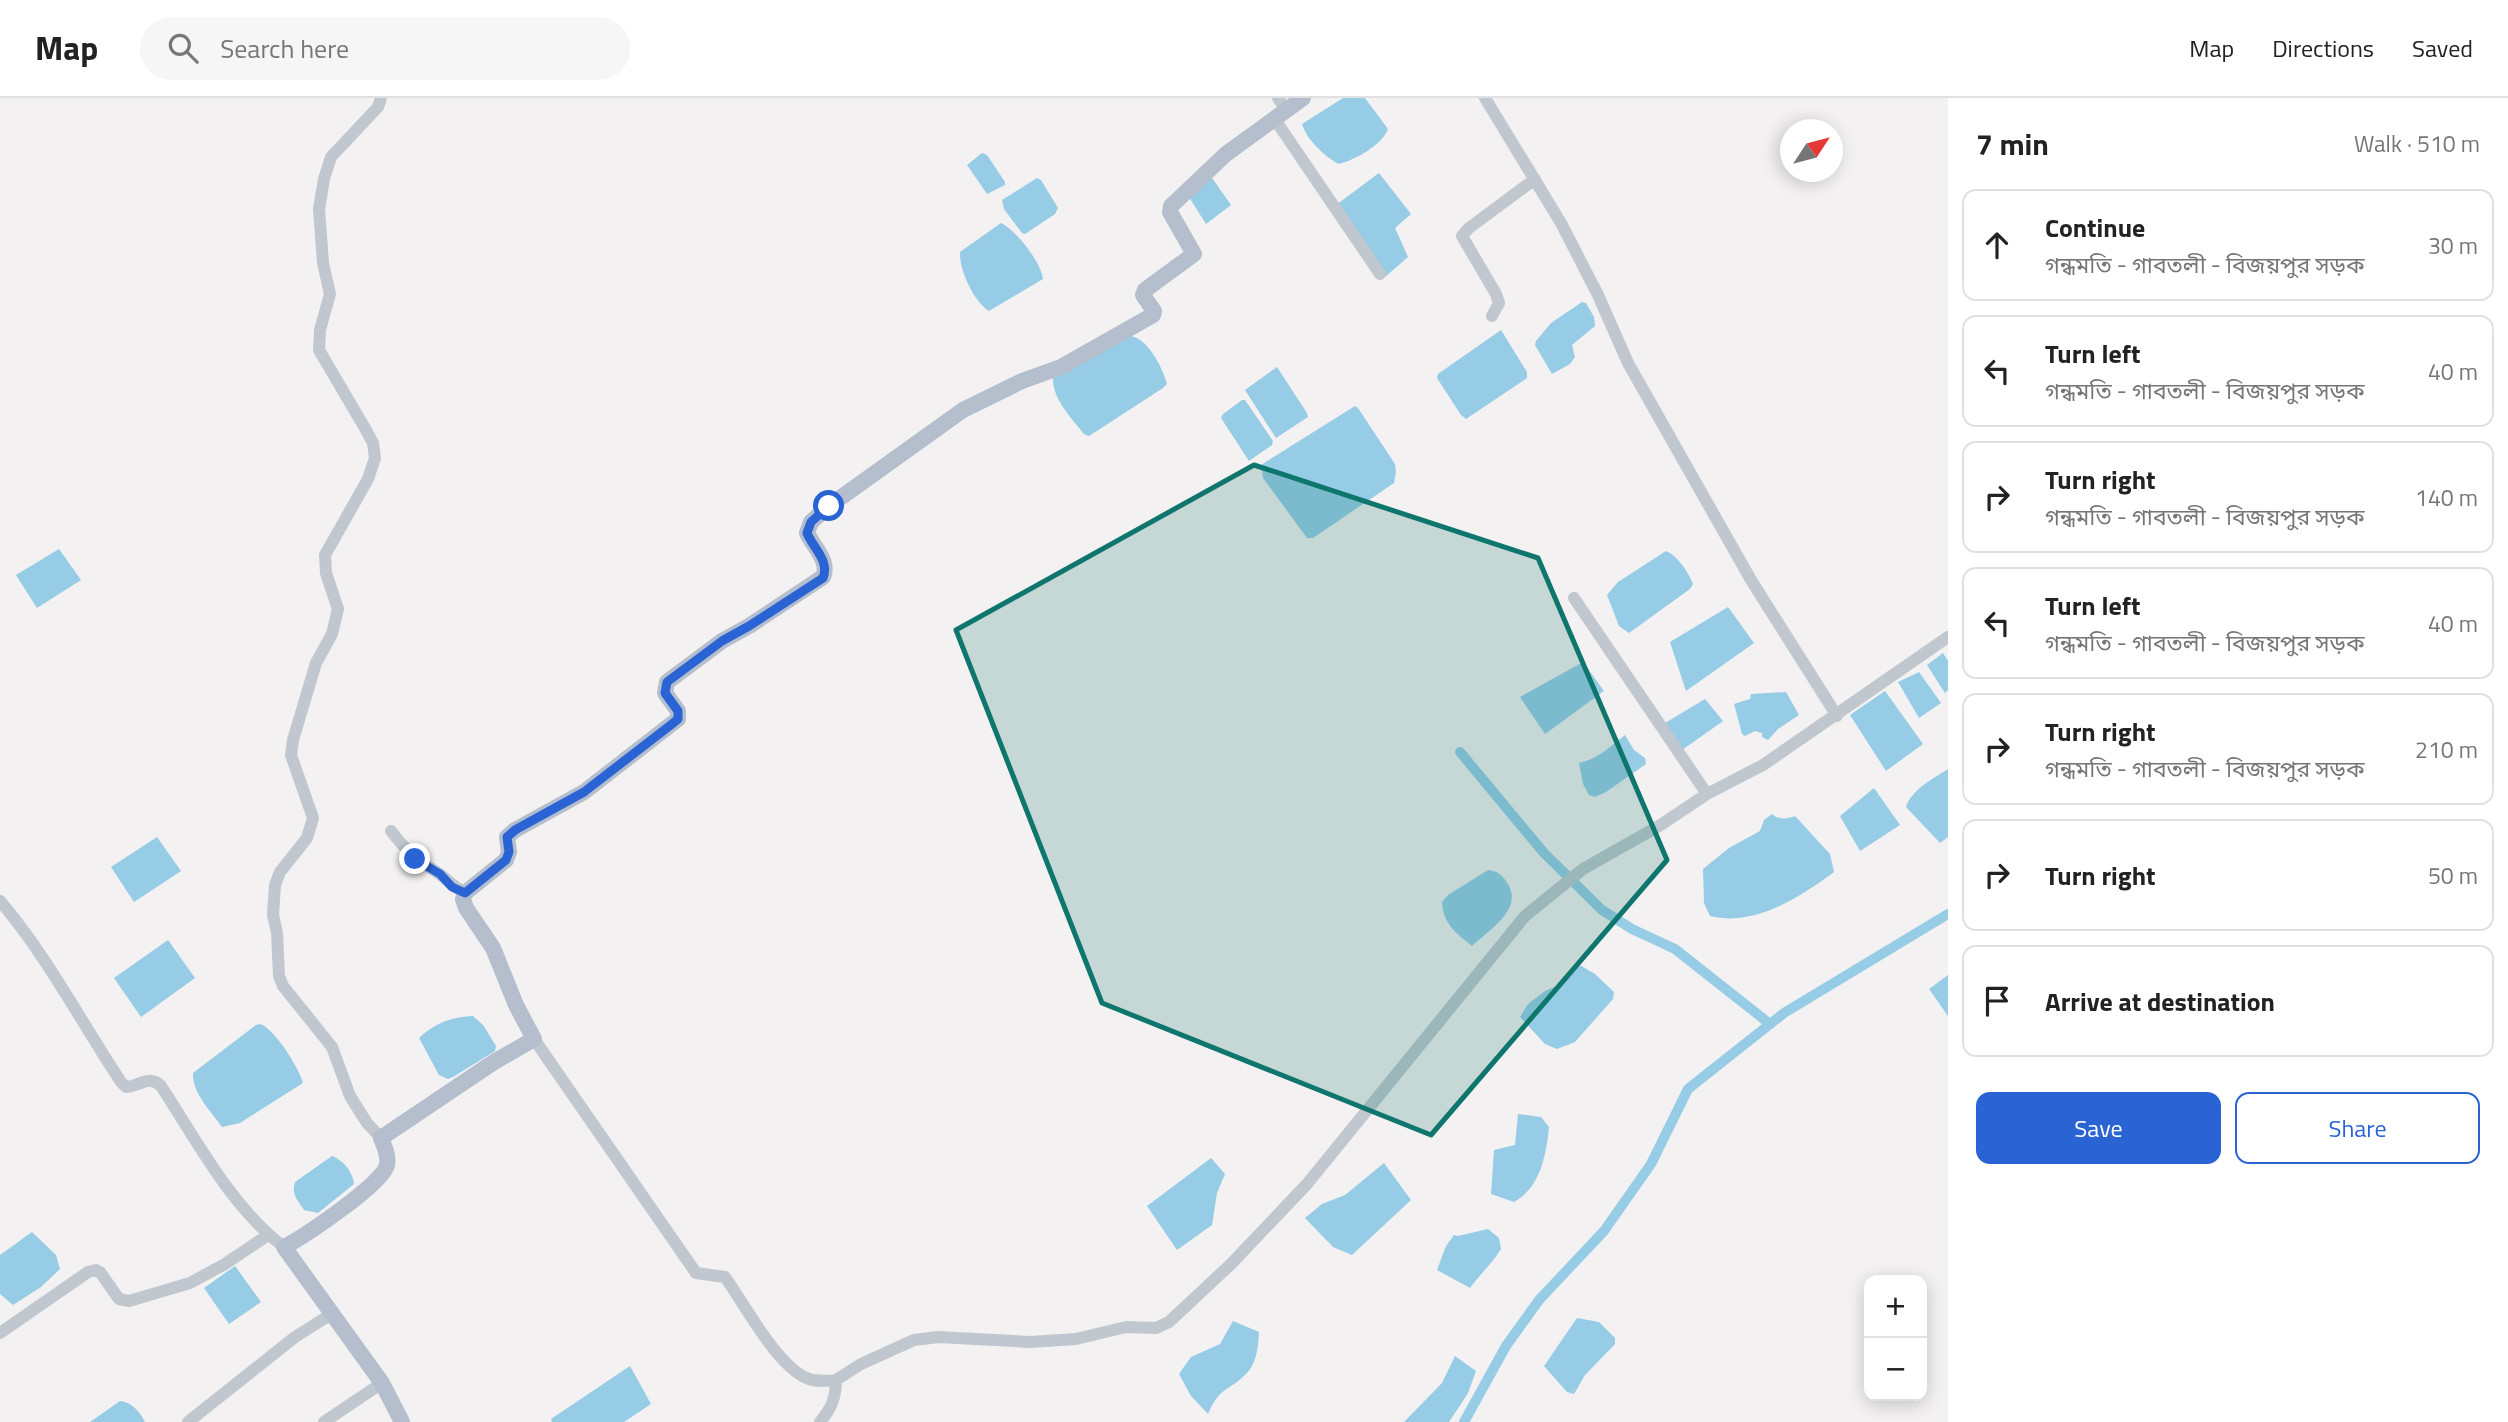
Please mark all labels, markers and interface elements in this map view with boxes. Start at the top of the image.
search box [140,17,630,80]
text: Map [35,23,98,73]
icon: search [164,29,202,67]
text: Search here [220,29,349,68]
text: Map [2189,30,2234,66]
text: Directions [2272,30,2374,66]
text: Saved [2412,30,2473,66]
north arrow [1780,119,1843,182]
text: 7 min [1976,121,2049,167]
text: Walk · 510 m [2354,126,2480,161]
text: Continue [2045,208,2145,247]
icon: ahead [1978,226,2016,264]
text: 30 m [2428,228,2478,263]
text: গন্ধমতি - গাবতলী - বিজয়পুর সড়ক [2045,247,2365,282]
text: Turn left [2045,334,2140,373]
icon: left [1978,352,2016,390]
text: 40 m [2428,354,2478,389]
text: গন্ধমতি - গাবতলী - বিজয়পুর সড়ক [2045,373,2365,408]
text: Turn right [2045,460,2156,499]
icon: right [1978,478,2016,516]
text: 140 m [2415,480,2478,515]
route start [813,490,844,521]
text: গন্ধমতি - গাবতলী - বিজয়পুর সড়ক [2045,499,2365,534]
text: Turn left [2045,586,2140,625]
icon: left [1978,604,2016,642]
text: 40 m [2428,606,2478,641]
text: গন্ধমতি - গাবতলী - বিজয়পুর সড়ক [2045,625,2365,660]
text: Turn right [2045,712,2156,751]
icon: right [1978,730,2016,768]
text: 210 m [2415,732,2478,767]
text: গন্ধমতি - গাবতলী - বিজয়পুর সড়ক [2045,751,2365,786]
route end [399,843,430,874]
icon: right [1978,856,2016,894]
text: Turn right [2045,856,2156,895]
text: 50 m [2428,858,2478,893]
icon: arrive [1978,982,2016,1020]
text: Arrive at destination [2045,982,2275,1021]
button: Save [1976,1092,2221,1164]
button: Share [2235,1092,2480,1164]
map controls [1864,1275,1927,1401]
button: + [1864,1275,1927,1338]
button: − [1864,1338,1927,1401]

